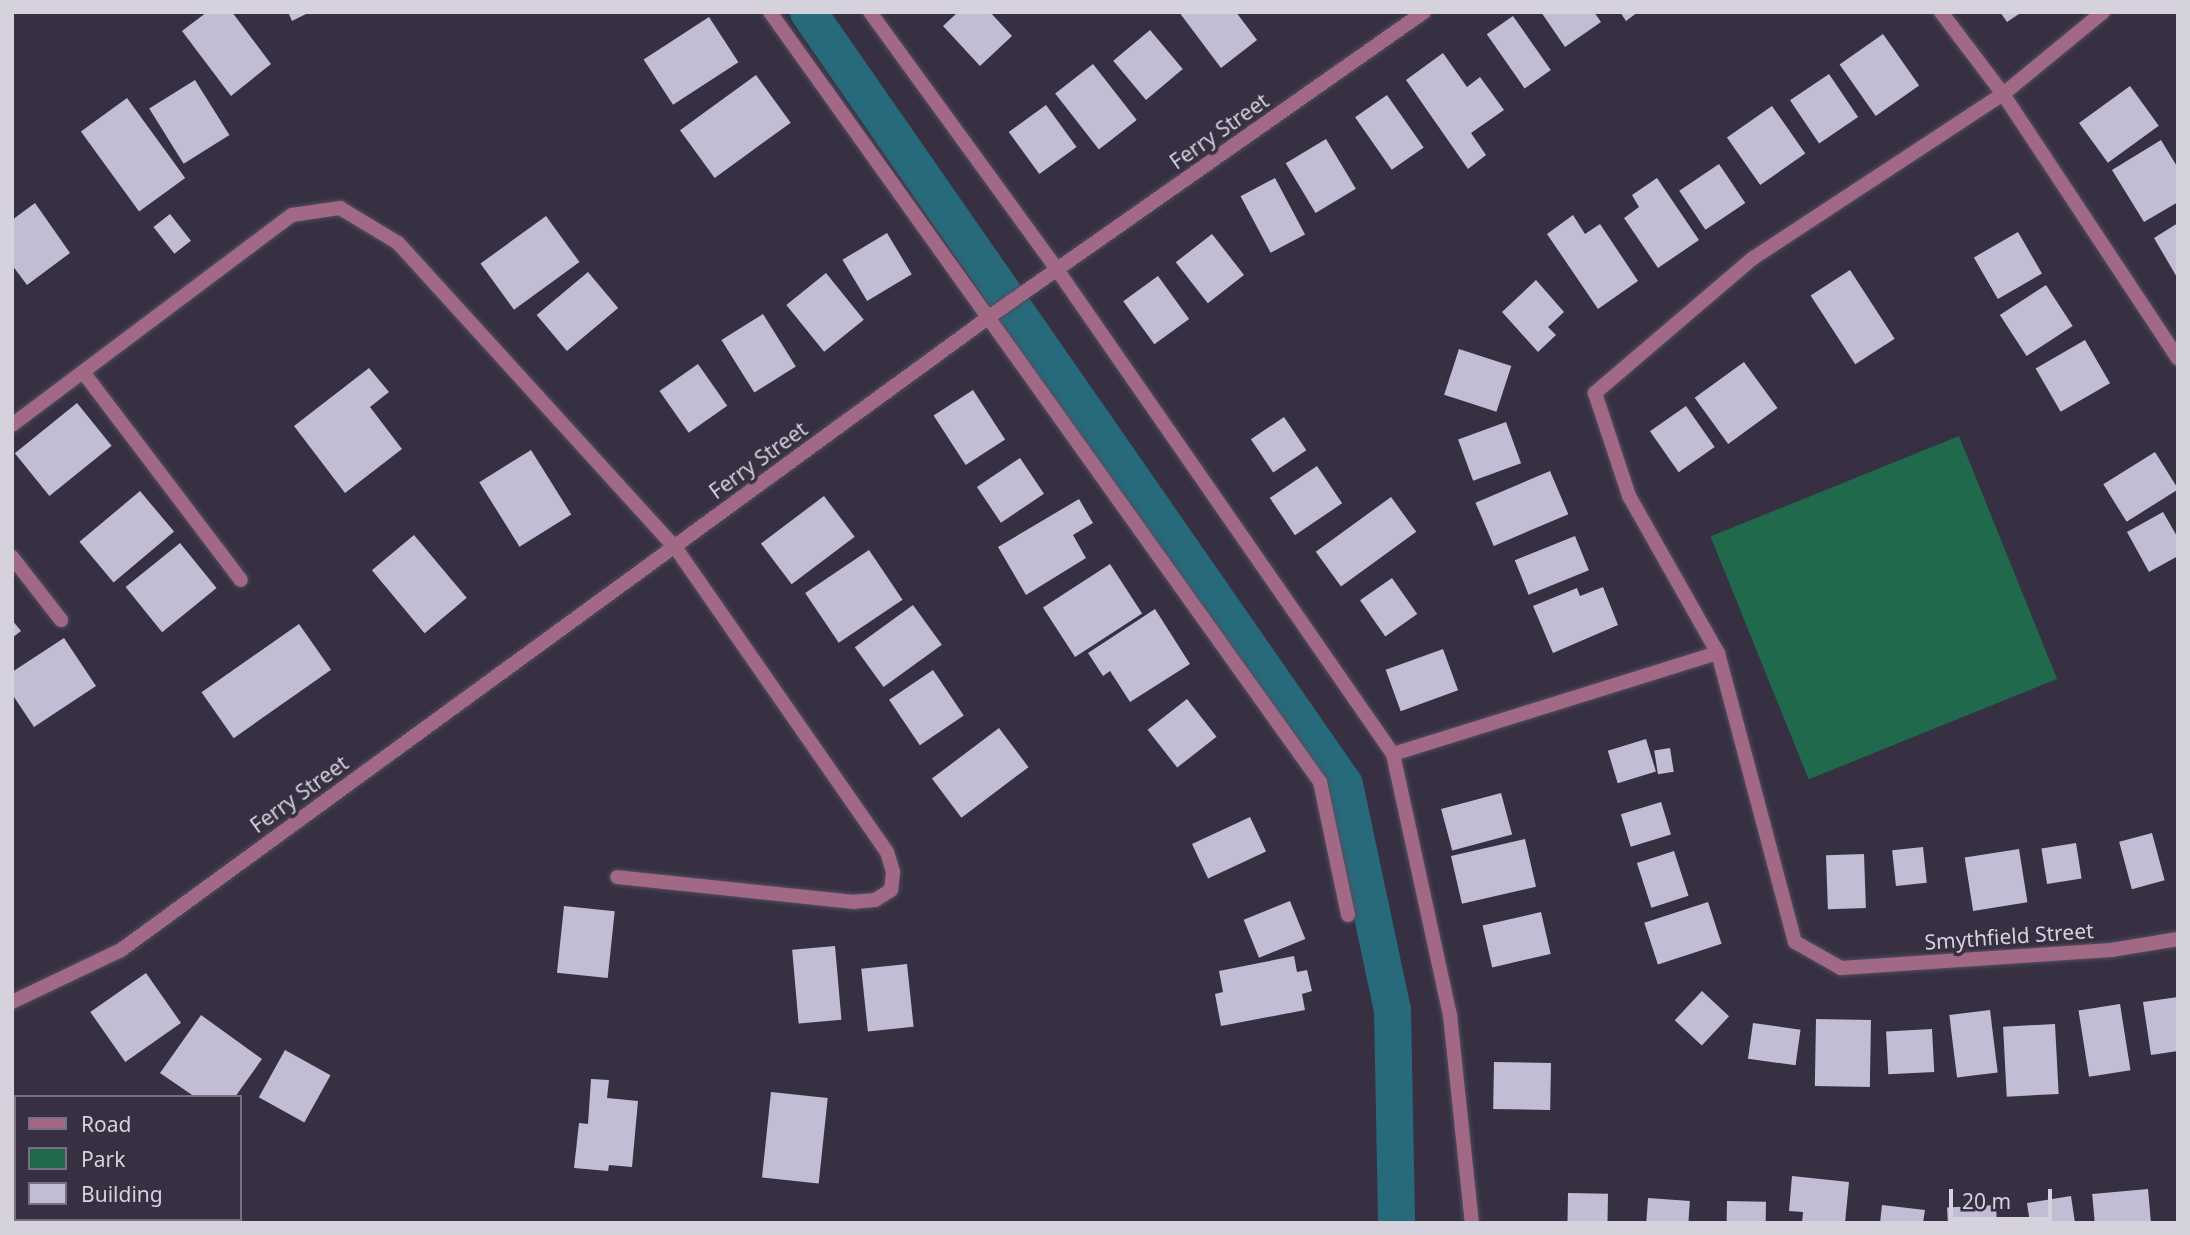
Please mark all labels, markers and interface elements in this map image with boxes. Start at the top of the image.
street label: Ferry Street [1165,88,1273,174]
street label: Ferry Street [704,416,812,504]
street label: Ferry Street [245,750,353,838]
street label: Smythfield Street [1924,918,2094,954]
legend [14,1095,242,1221]
text: Road [81,1110,131,1138]
text: Park [81,1145,125,1173]
scale bar [1952,1176,2055,1220]
text: Building [81,1180,163,1208]
text: 20 m [1962,1187,2011,1215]

